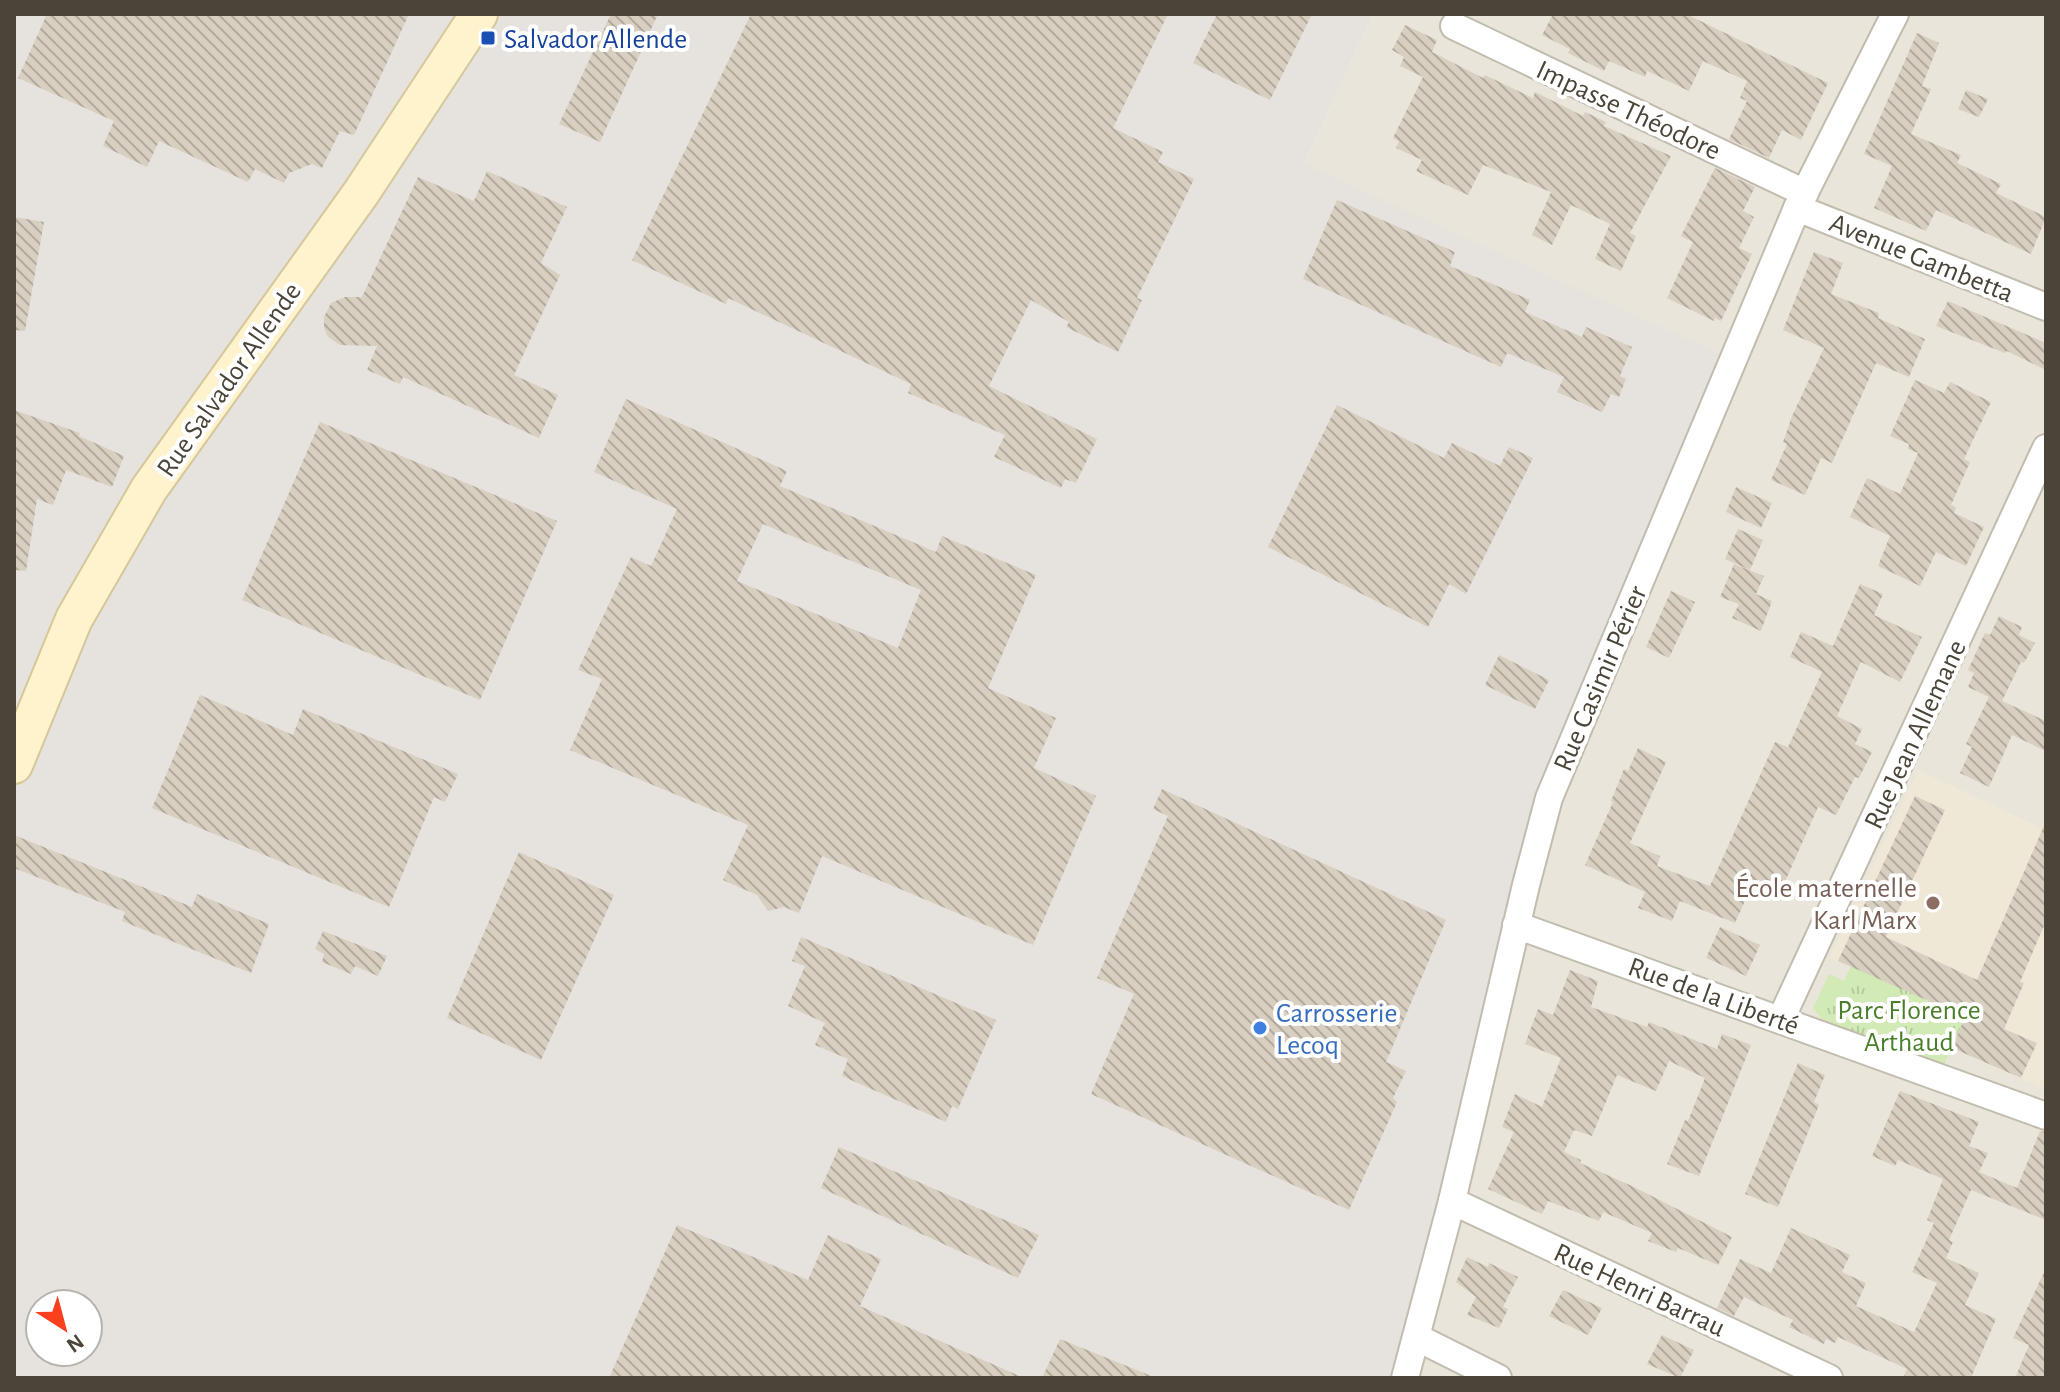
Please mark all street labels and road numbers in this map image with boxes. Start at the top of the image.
street label: Impasse Théodore [1532,56,1725,166]
street label: Avenue Gambetta [1825,209,2017,309]
street label: Rue Salvador Allende [152,278,307,482]
street label: Rue Casimir Périer [1549,582,1652,776]
street label: Rue Jean Allemane [1860,636,1972,834]
street label: Rue de la Liberté [1624,953,1802,1041]
street label: Rue Henri Barrau [1549,1239,1729,1343]

